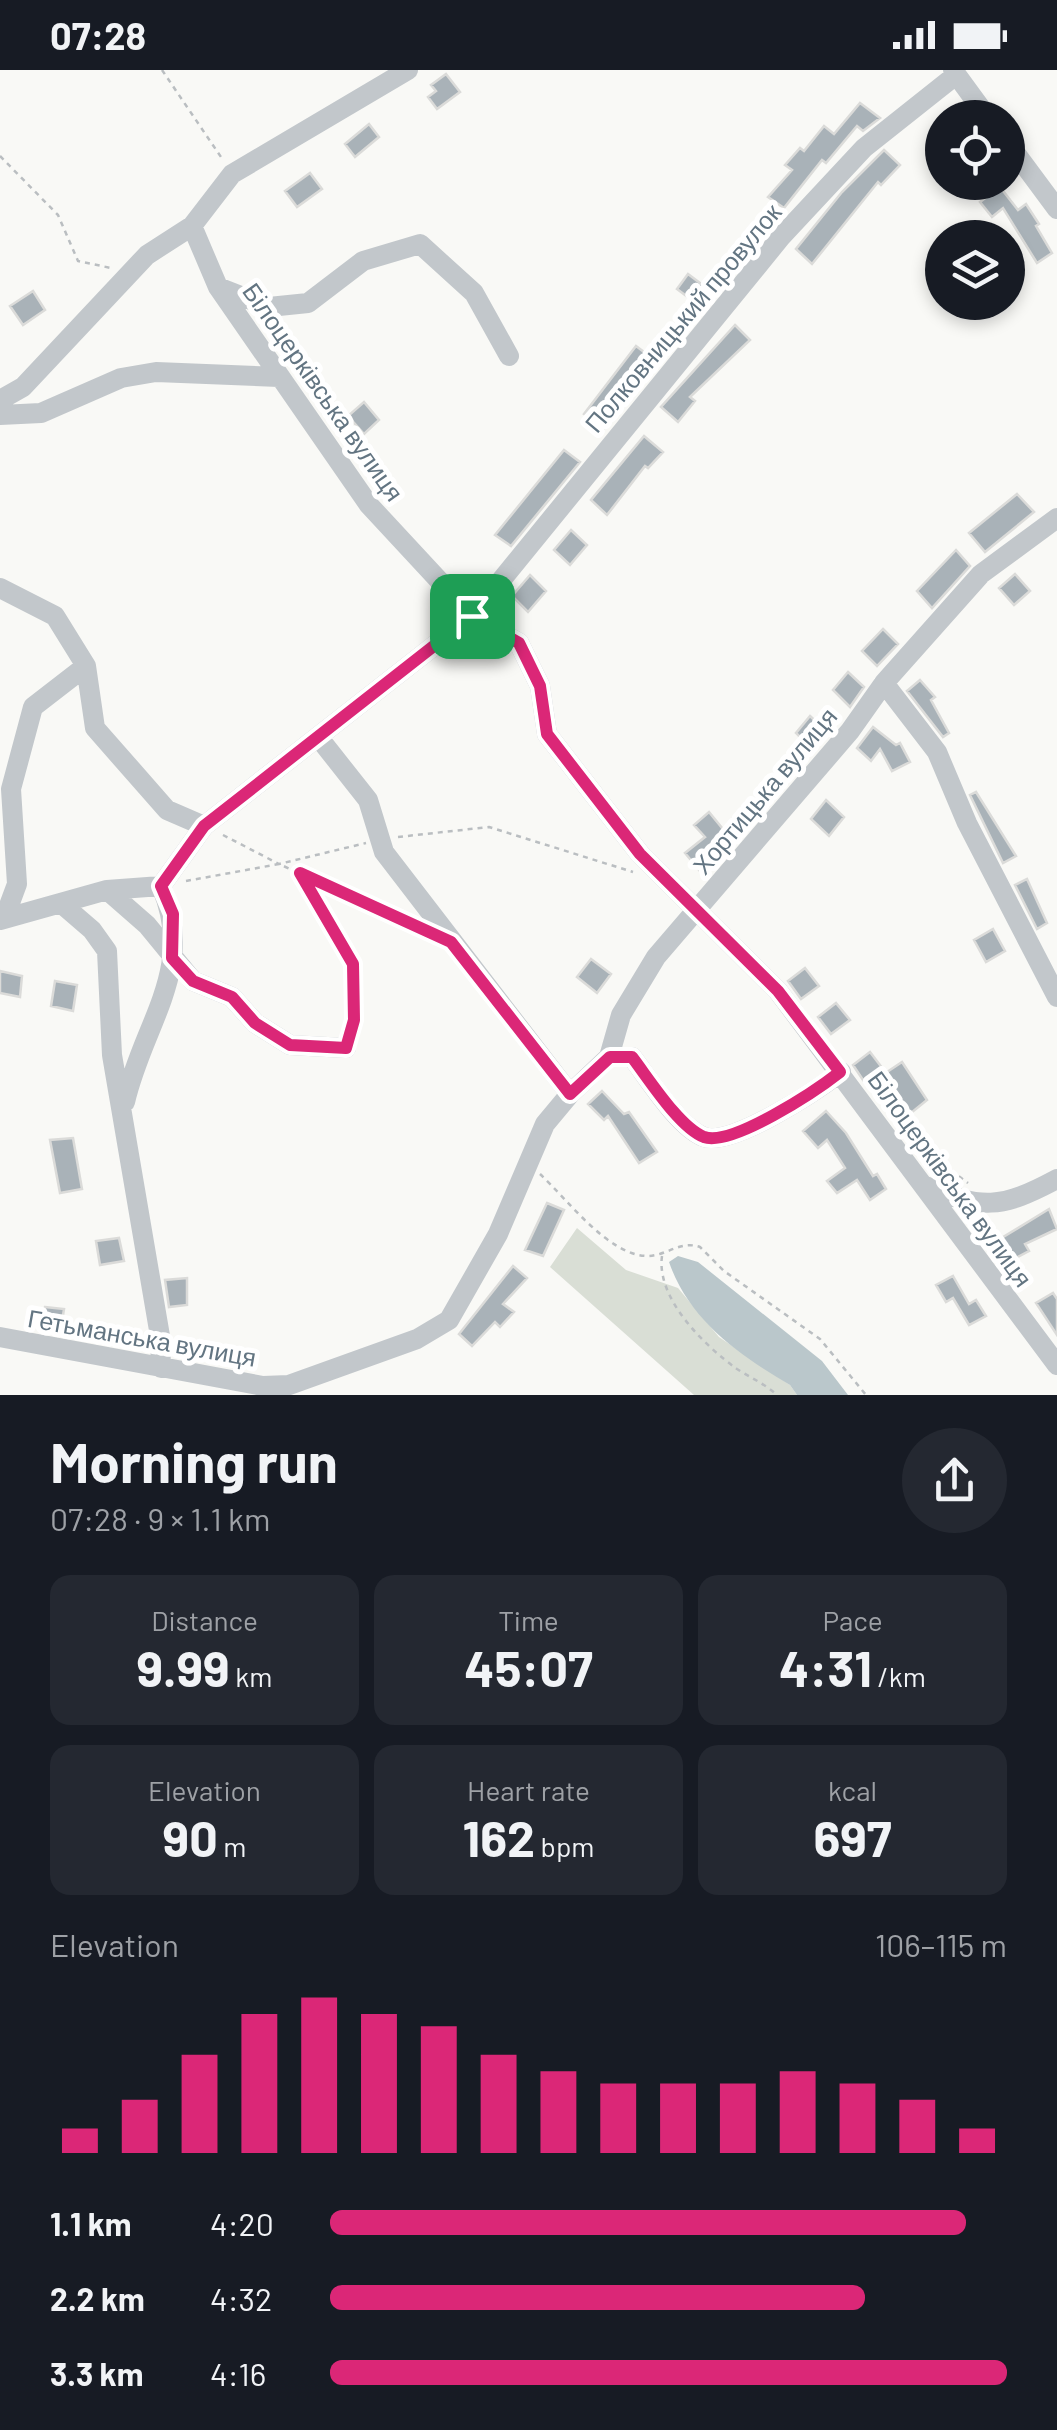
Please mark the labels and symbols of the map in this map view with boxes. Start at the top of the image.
street label: Полковницький провулок [578,196,787,438]
street label: Білоцерківська вулиця [237,277,410,506]
pin [430,574,515,659]
street label: Хортицька вулиця [686,701,843,880]
street label: Білоцерківська вулиця [863,1065,1039,1292]
street label: Гетьманська вулиця [26,1302,259,1372]

